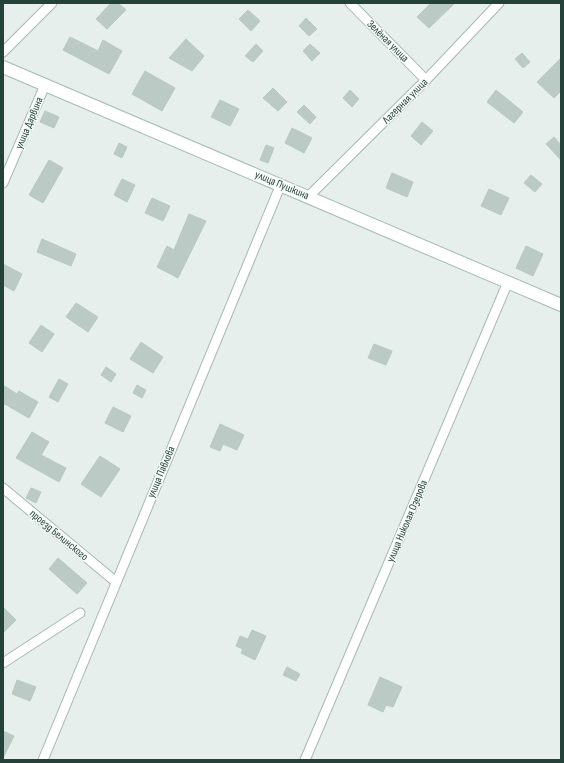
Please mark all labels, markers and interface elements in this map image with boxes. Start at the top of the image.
street label: Зелёная улица [364,17,412,65]
street label: Лагерная улица [379,76,430,127]
street label: улица Дарвина [12,95,46,151]
street label: улица Пушкина [253,168,311,202]
street label: улица Павлова [144,444,178,500]
street label: улица Николая Озерова [384,478,430,564]
street label: проезд Белинского [27,507,91,564]

